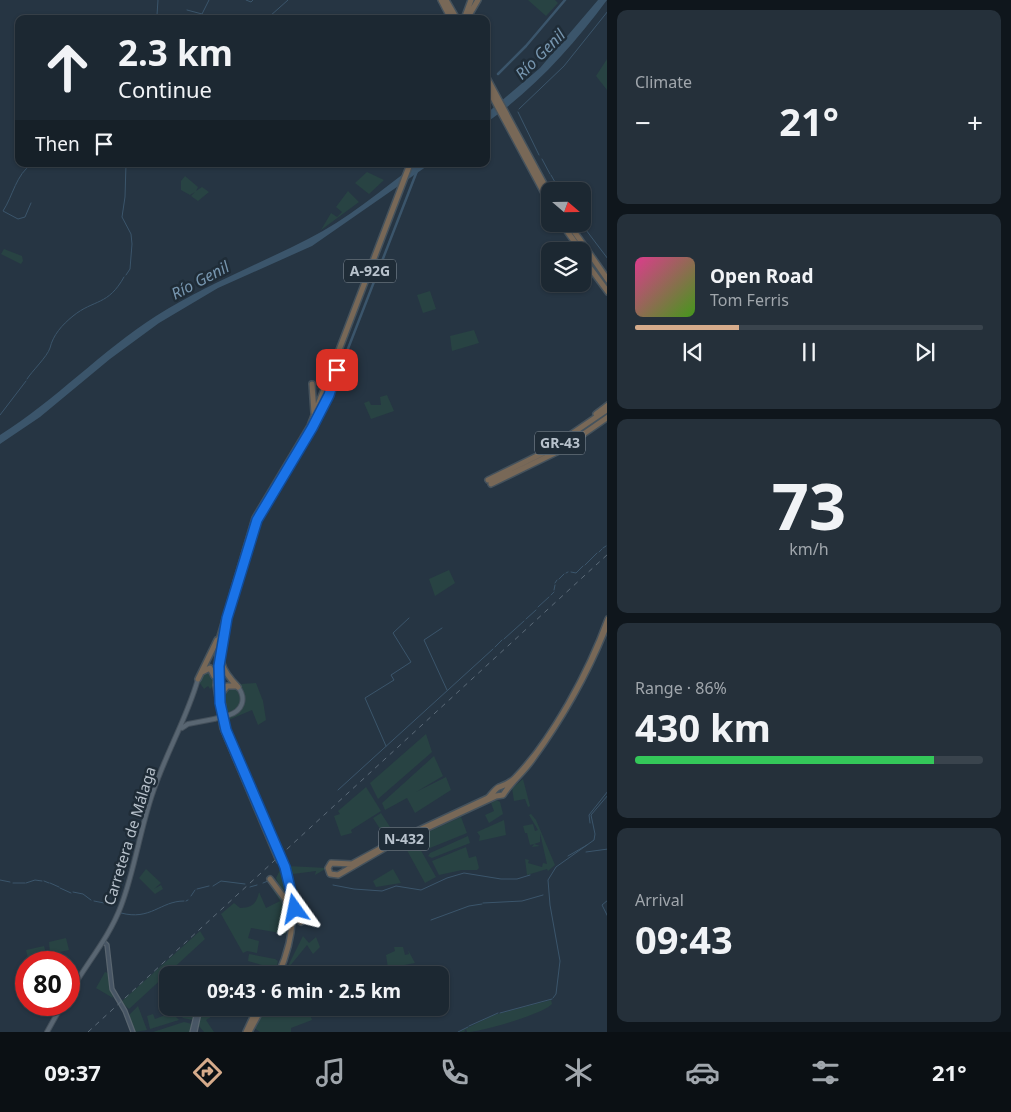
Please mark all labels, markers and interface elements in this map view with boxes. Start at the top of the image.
water label: Río Genil [510,23,571,84]
text: 2.3 km [118,29,233,76]
icon: ahead [35,35,100,100]
text: Climate [635,71,692,93]
text: Continue [118,74,212,104]
text: 21° [779,95,839,147]
text: − [635,103,651,141]
text: + [967,103,983,141]
icon: arrive [90,130,118,158]
text: Then [35,131,80,157]
north arrow [541,182,591,232]
map controls [541,182,591,292]
button: layers [541,242,591,292]
water label: Río Genil [167,255,234,304]
road number: A-92G [344,260,396,282]
text: Open Road [710,263,813,289]
text: Tom Ferris [710,289,789,311]
icon: previous [679,338,707,366]
icon: pause [795,338,823,366]
icon: next [911,338,939,366]
pin [316,349,358,391]
icon: arrive [323,356,351,384]
road number: GR-43 [535,432,585,454]
text: 73 [772,461,846,549]
text: km/h [789,538,829,560]
text: Range · 86% [635,677,727,699]
text: 430 km [635,701,771,753]
street label: Carretera de Málaga [98,764,160,908]
road number: N-432 [379,828,429,851]
position arrow [268,882,320,934]
text: Arrival [635,889,684,911]
text: 09:43 [635,913,733,965]
speed limit sign: 80 [15,951,80,1016]
text: 09:43 · 6 min · 2.5 km [207,978,401,1004]
icon: directions [190,1055,225,1090]
icon: music [313,1055,348,1090]
icon: phone [437,1055,472,1090]
icon: climate [561,1055,596,1090]
icon: car [685,1055,720,1090]
icon: filters [808,1055,843,1090]
text: 09:37 [44,1057,101,1087]
text: 21° [932,1057,967,1087]

